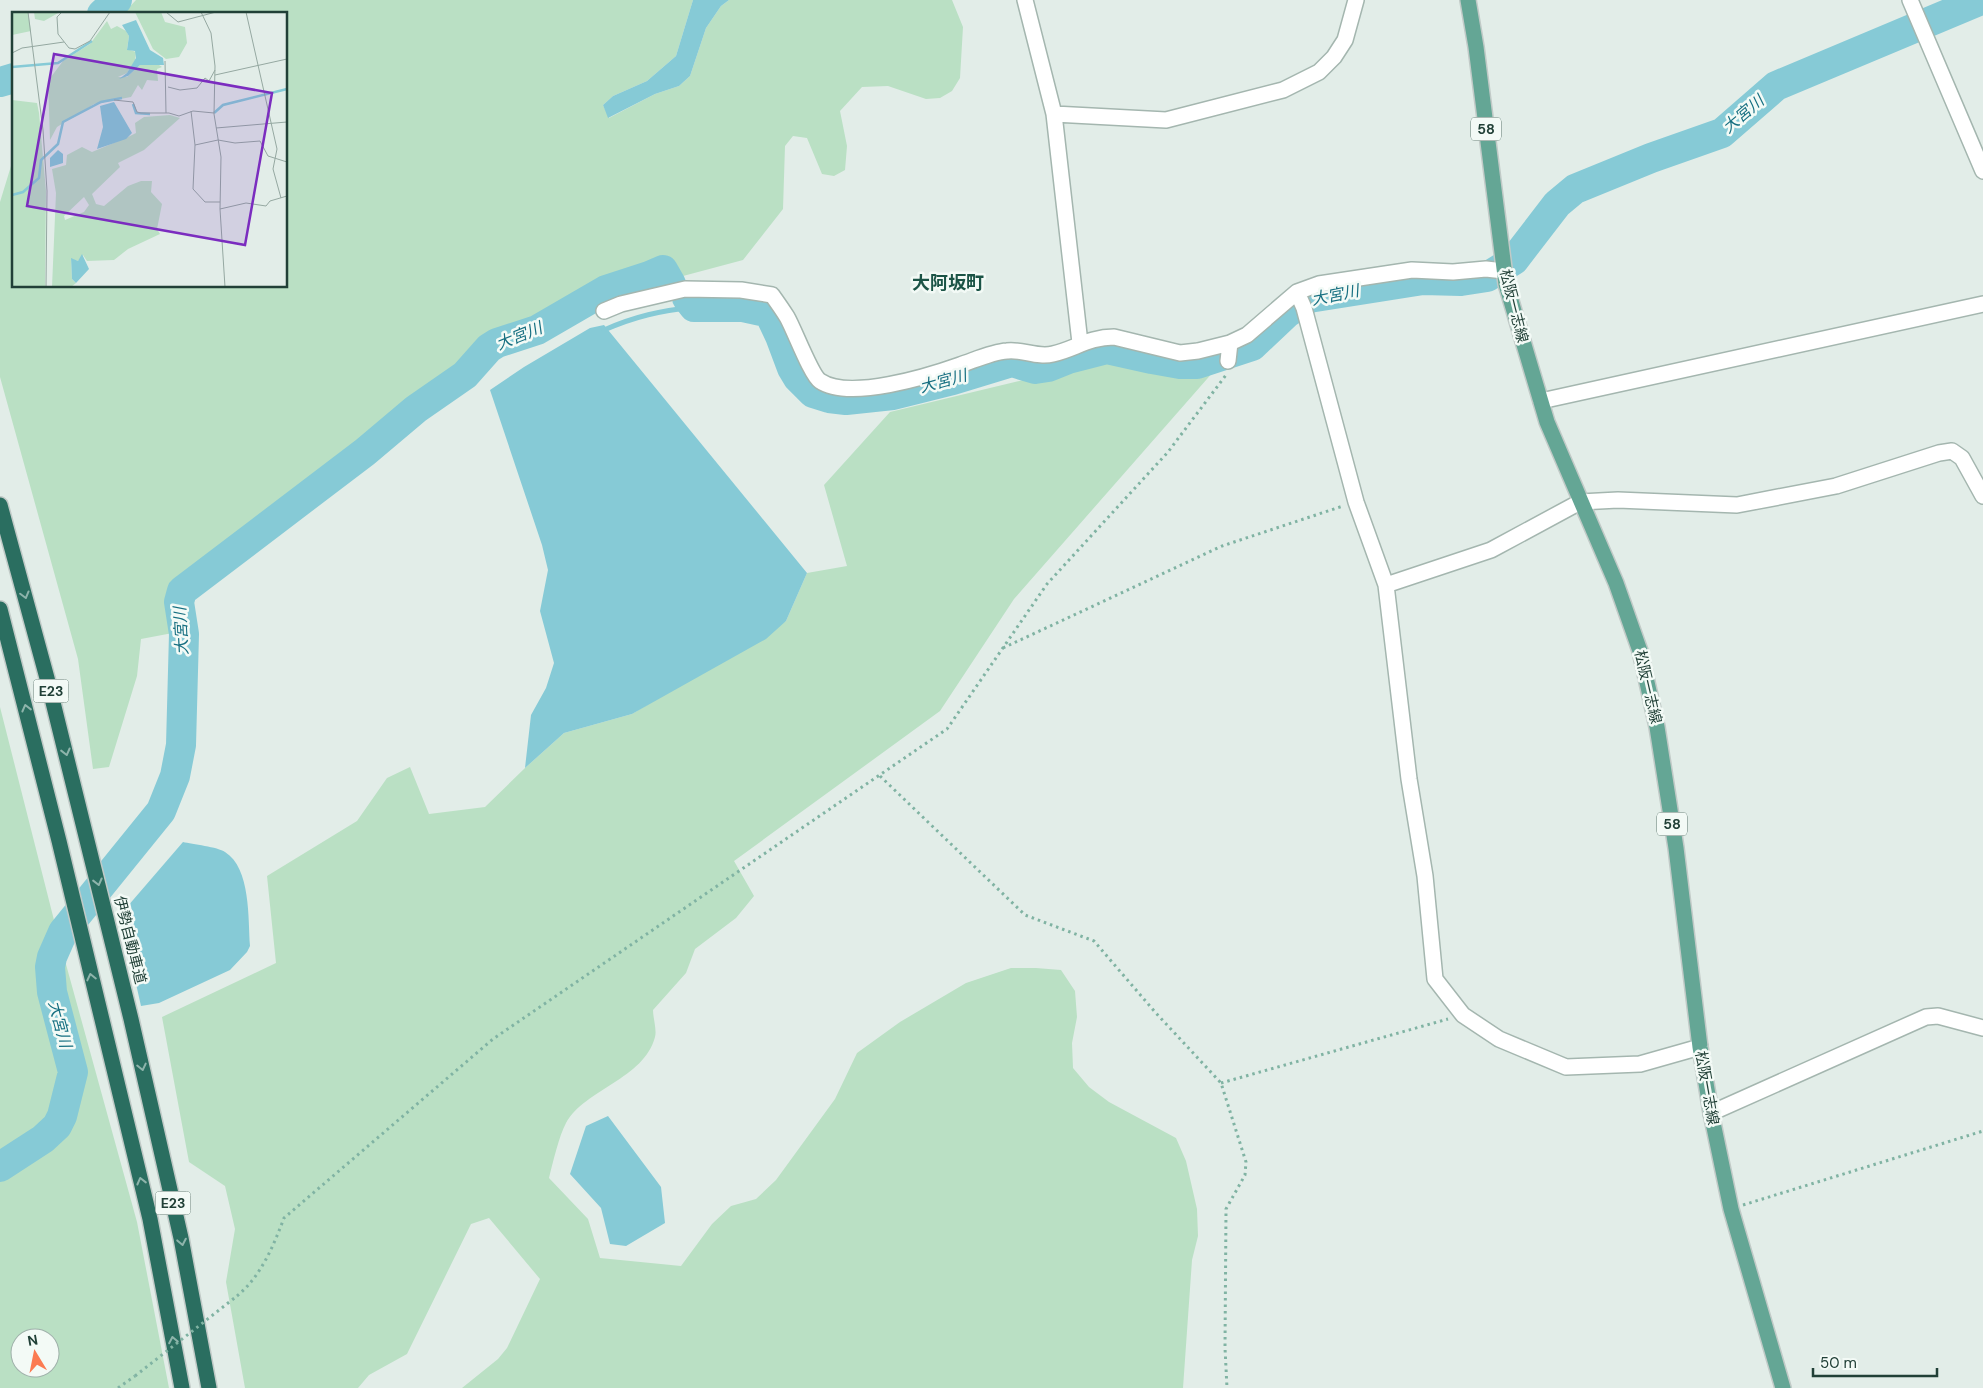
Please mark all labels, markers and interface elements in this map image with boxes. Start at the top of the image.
inset map [12,12,288,288]
water label: 大宮川 [1718,89,1770,137]
road number: 58 [1471,118,1501,140]
street label: 松阪一志線 [1495,267,1533,345]
district label: 大阿坂町 [912,271,984,295]
water label: 大宮川 [1309,280,1363,310]
water label: 大宮川 [493,317,547,355]
water label: 大宮川 [917,364,971,397]
one-way arrow [19,590,30,599]
water label: 大宮川 [169,604,193,656]
street label: 松阪一志線 [1630,648,1666,726]
road number: E23 [34,679,68,702]
one-way arrow [21,704,32,713]
one-way arrow [60,748,71,757]
road number: 58 [1657,812,1687,836]
one-way arrow [92,877,103,886]
street label: 伊勢自動車道 [109,894,151,986]
one-way arrow [86,973,97,982]
water label: 大宮川 [44,998,77,1052]
street label: 松阪一志線 [1691,1049,1723,1127]
one-way arrow [136,1062,147,1071]
one-way arrow [136,1176,147,1185]
road number: E23 [156,1192,190,1214]
one-way arrow [176,1238,186,1246]
north arrow [10,1328,60,1378]
text: N [26,1330,39,1350]
one-way arrow [168,1336,179,1344]
scale bar [1813,1346,1937,1378]
text: 50 m [1820,1353,1857,1373]

